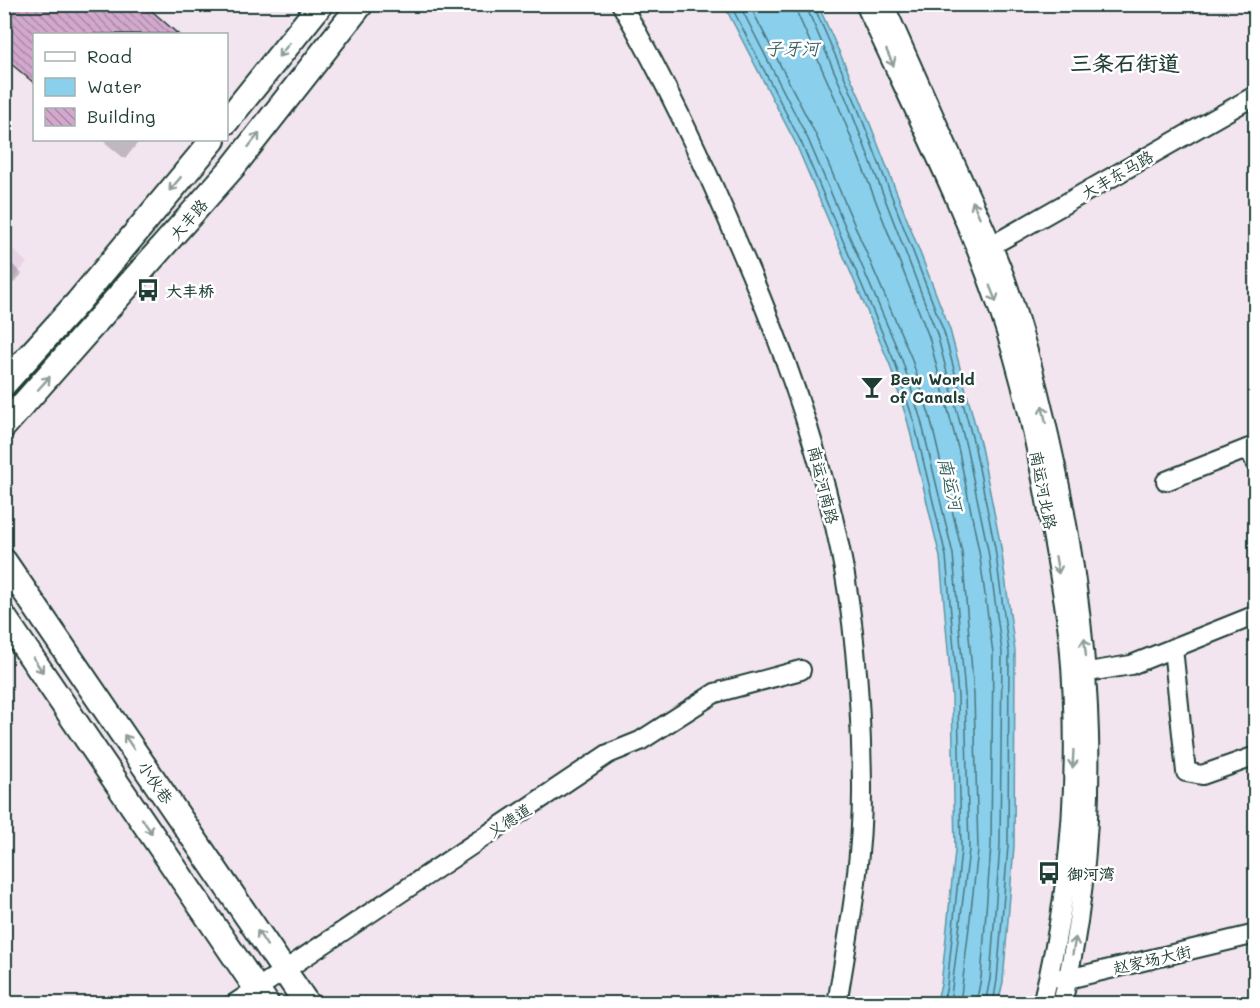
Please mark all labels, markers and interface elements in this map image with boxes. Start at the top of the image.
legend [33,33,228,141]
water label: 子牙河 [765,36,822,60]
one-way arrow [278,42,291,58]
text: Road [87,44,132,68]
one-way arrow [884,48,896,66]
district label: 三条石街道 [1070,48,1180,77]
text: Water [87,74,142,98]
text: Building [87,104,155,128]
one-way arrow [248,132,261,148]
street label: 大丰东马路 [1077,145,1157,203]
one-way arrow [168,176,182,191]
street label: 大丰路 [164,194,212,244]
one-way arrow [970,201,981,219]
bus stop icon: 大丰桥 [135,277,161,303]
place label: 大丰桥 [166,280,214,301]
one-way arrow [988,284,999,303]
place label: Bew World of Canals [890,368,975,407]
bar icon: Bew World of Canals [859,374,885,400]
one-way arrow [37,375,51,390]
one-way arrow [1038,405,1049,424]
street label: 南运河南路 [804,444,844,526]
street label: 南运河北路 [1026,449,1062,531]
water label: 南运河 [933,455,969,516]
one-way arrow [1052,555,1063,574]
one-way arrow [1079,638,1090,658]
one-way arrow [32,656,44,673]
one-way arrow [122,734,134,751]
one-way arrow [1068,749,1079,768]
street label: 小伙巷 [134,756,178,808]
street label: 义德道 [483,798,535,842]
one-way arrow [141,818,153,834]
bus stop icon: 御河湾 [1036,860,1062,886]
place label: 御河湾 [1067,863,1115,884]
one-way arrow [256,930,268,946]
one-way arrow [1068,937,1079,957]
street label: 赵家场大街 [1111,940,1193,978]

